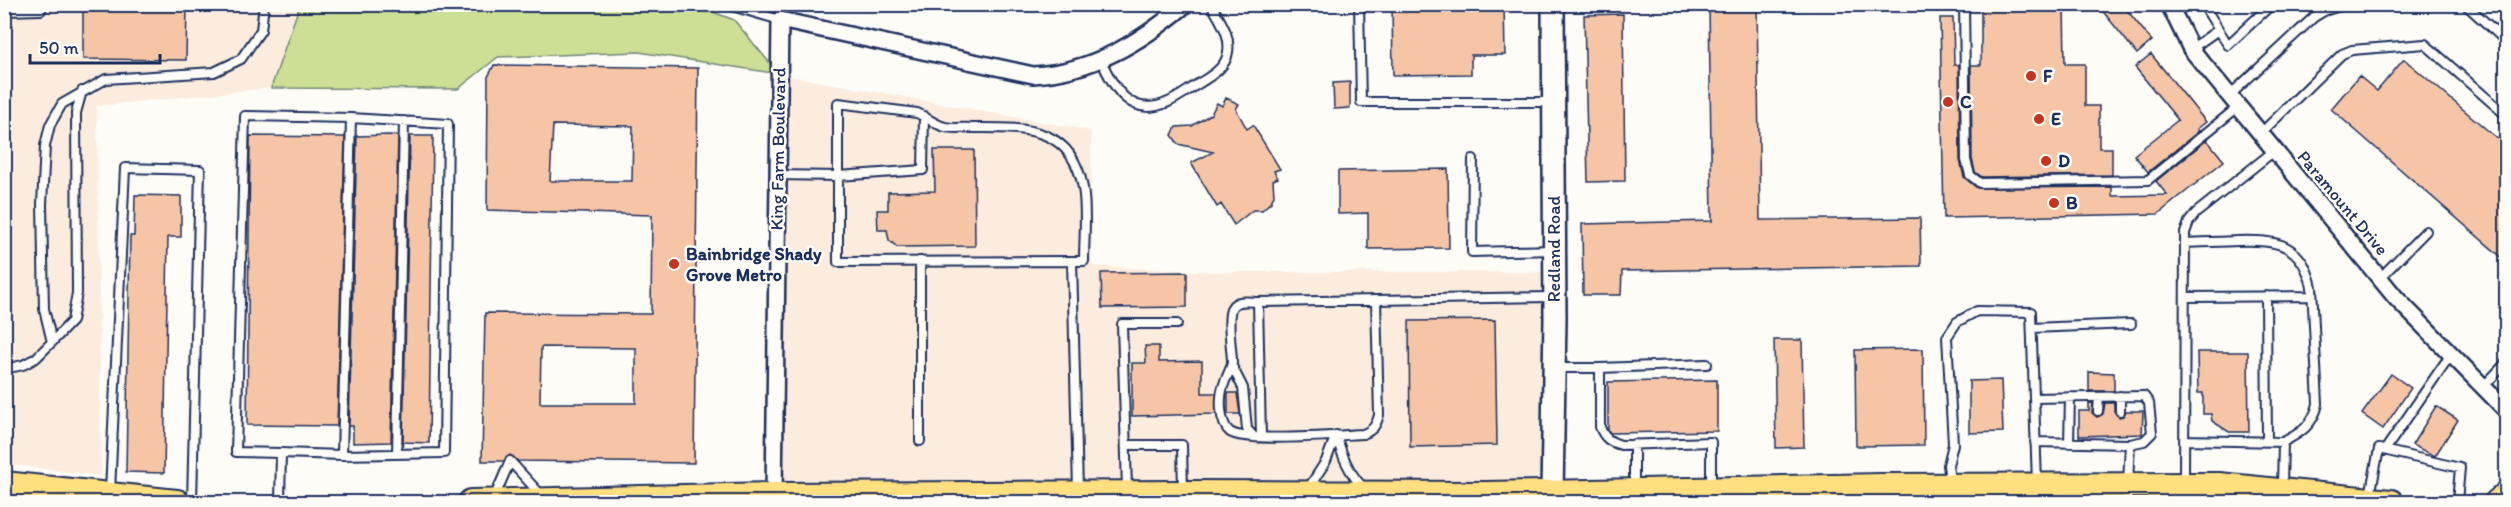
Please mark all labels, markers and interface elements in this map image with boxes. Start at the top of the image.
scale bar [30,27,160,65]
text: 50 m [39,37,79,59]
place label: F [2043,65,2053,87]
street label: King Farm Boulevard [766,67,790,231]
marker: F [2024,69,2038,83]
place label: C [1960,91,1972,113]
marker: C [1941,95,1955,109]
place label: E [2051,108,2061,130]
marker: E [2032,112,2046,126]
street label: Paramount Drive [2293,146,2393,260]
place label: D [2058,150,2070,172]
marker: D [2039,154,2053,168]
place label: B [2066,192,2078,214]
street label: Redland Road [1543,195,1565,302]
marker: B [2047,196,2061,210]
place label: Bainbridge Shady Grove Metro [686,243,822,286]
marker: Bainbridge Shady Grove Metro [667,257,681,271]

